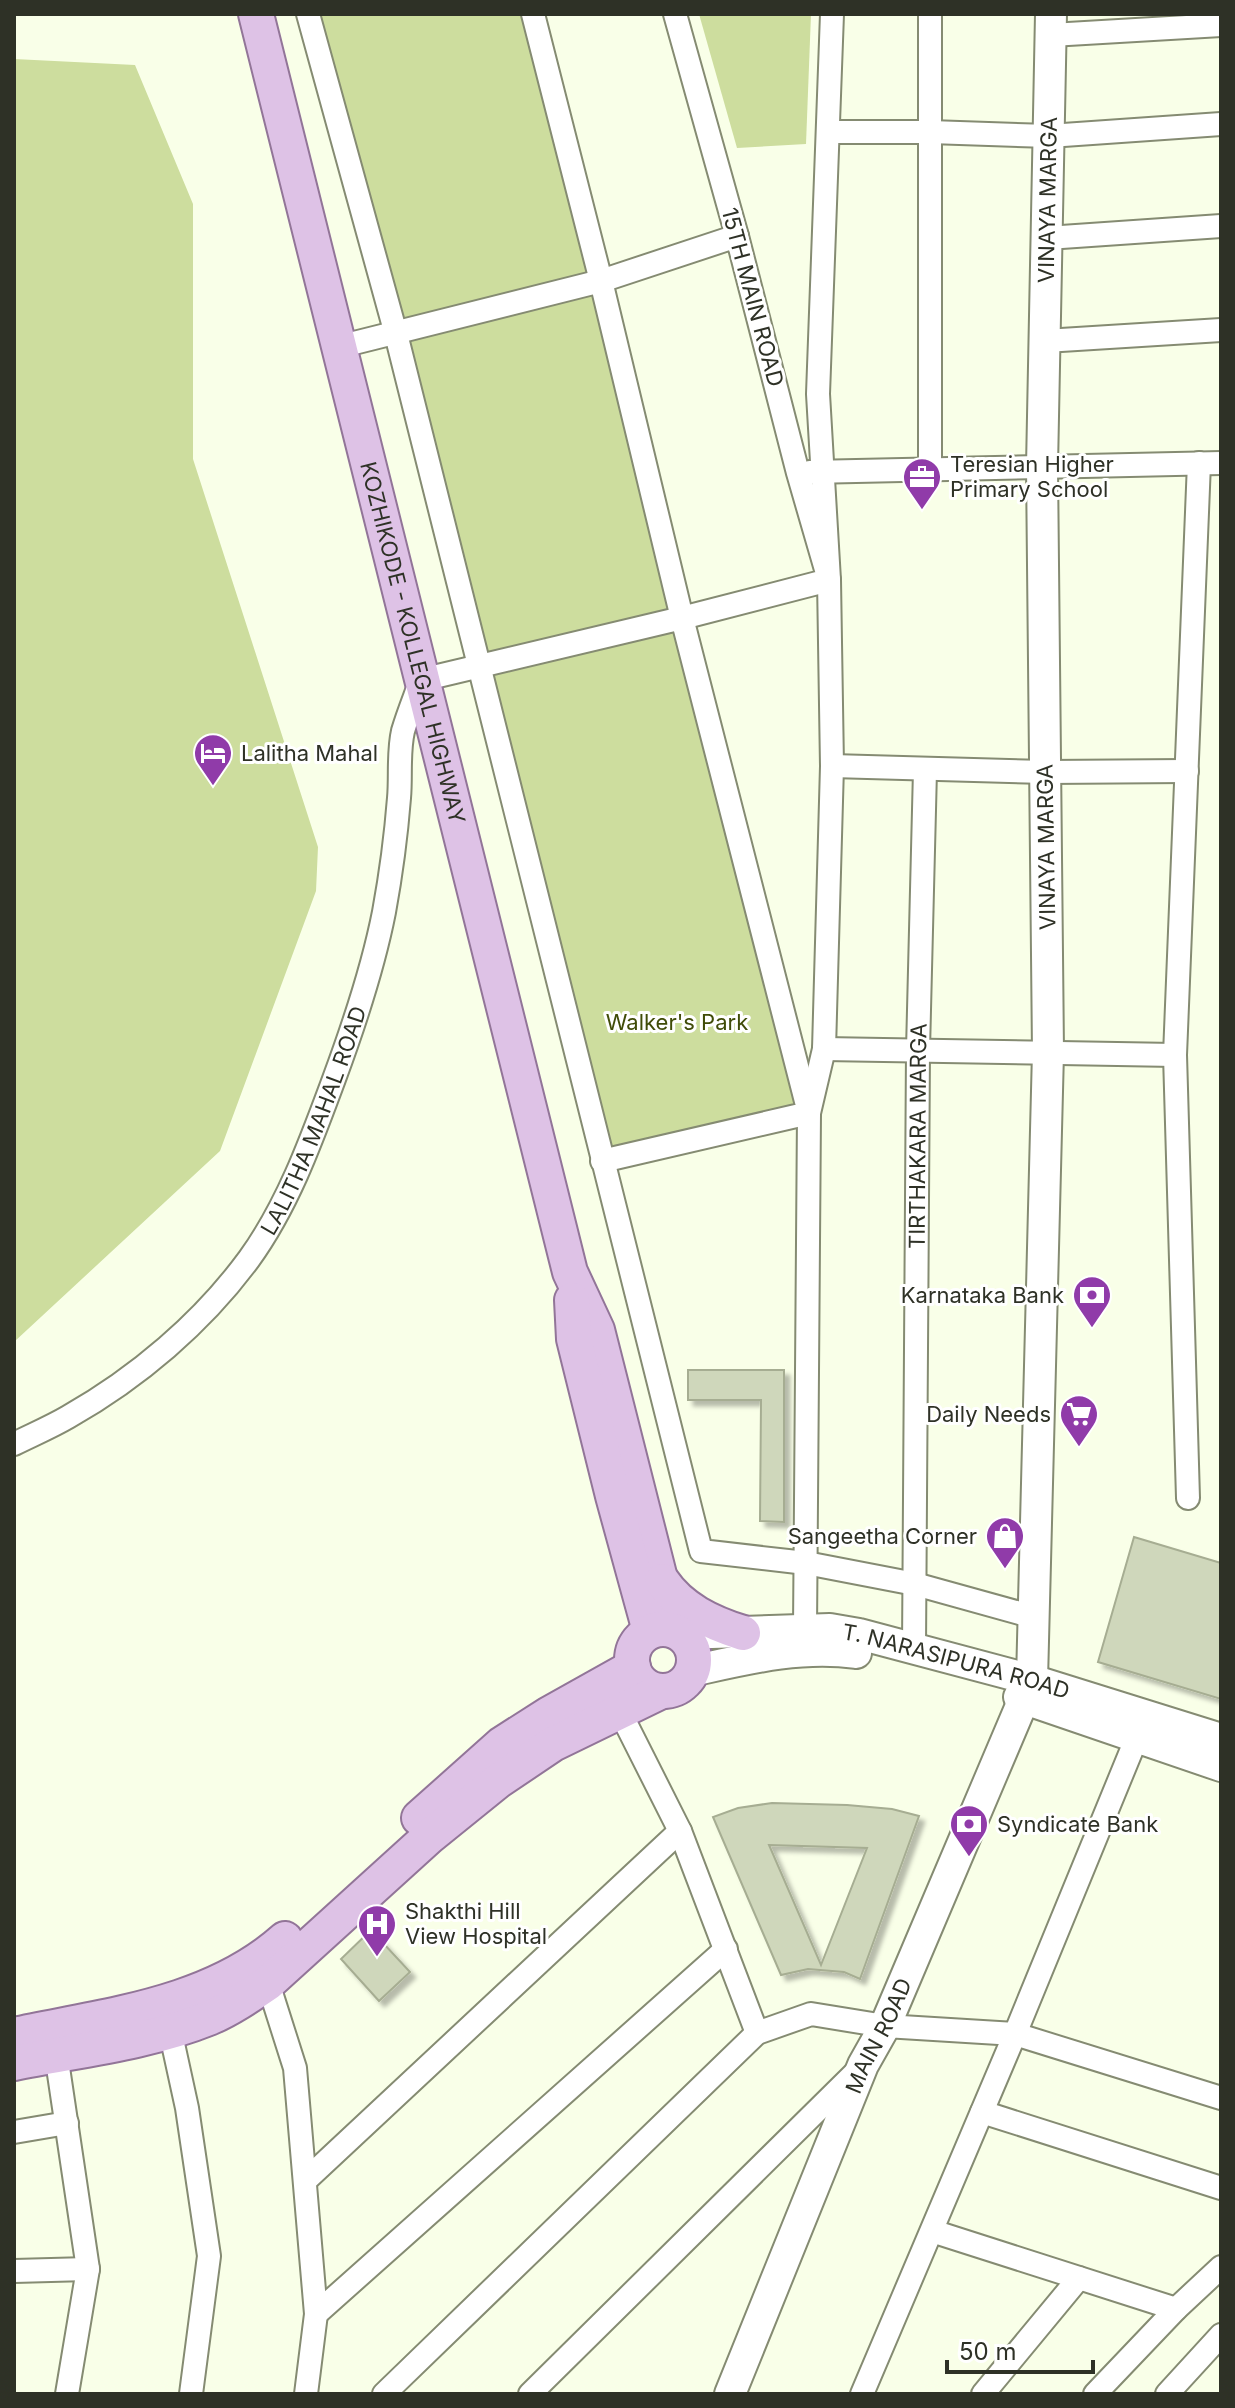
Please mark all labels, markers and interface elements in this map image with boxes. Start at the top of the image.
street label: VINAYA MARGA [1033,116,1062,283]
street label: 15TH MAIN ROAD [717,205,789,389]
place label: Teresian Higher Primary School [950,451,1114,502]
office icon: Teresian Higher Primary School [901,456,943,511]
street label: KOZHIKODE - KOLLEGAL HIGHWAY [355,459,471,827]
hotel icon: Lalitha Mahal [192,732,234,787]
place label: Lalitha Mahal [241,740,378,766]
street label: VINAYA MARGA [1032,764,1060,930]
street label: LALITHA MAHAL ROAD [255,1003,371,1239]
park label: Walker's Park [606,1009,748,1035]
street label: TIRTHAKARA MARGA [904,1023,932,1249]
bank icon: Karnataka Bank [1071,1274,1113,1329]
place label: Karnataka Bank [901,1282,1064,1308]
supermarket icon: Daily Needs [1058,1393,1100,1448]
place label: Daily Needs [926,1401,1051,1427]
shop icon: Sangeetha Corner [984,1515,1026,1570]
place label: Sangeetha Corner [788,1523,977,1549]
street label: T. NARASIPURA ROAD [840,1618,1073,1704]
bank icon: Syndicate Bank [948,1803,990,1858]
place label: Syndicate Bank [997,1811,1158,1837]
place label: Shakthi Hill View Hospital [405,1898,547,1949]
hospital icon: Shakthi Hill View Hospital [356,1903,398,1958]
street label: MAIN ROAD [840,1974,917,2097]
scale bar [947,2324,1093,2374]
text: 50 m [959,2337,1017,2366]

